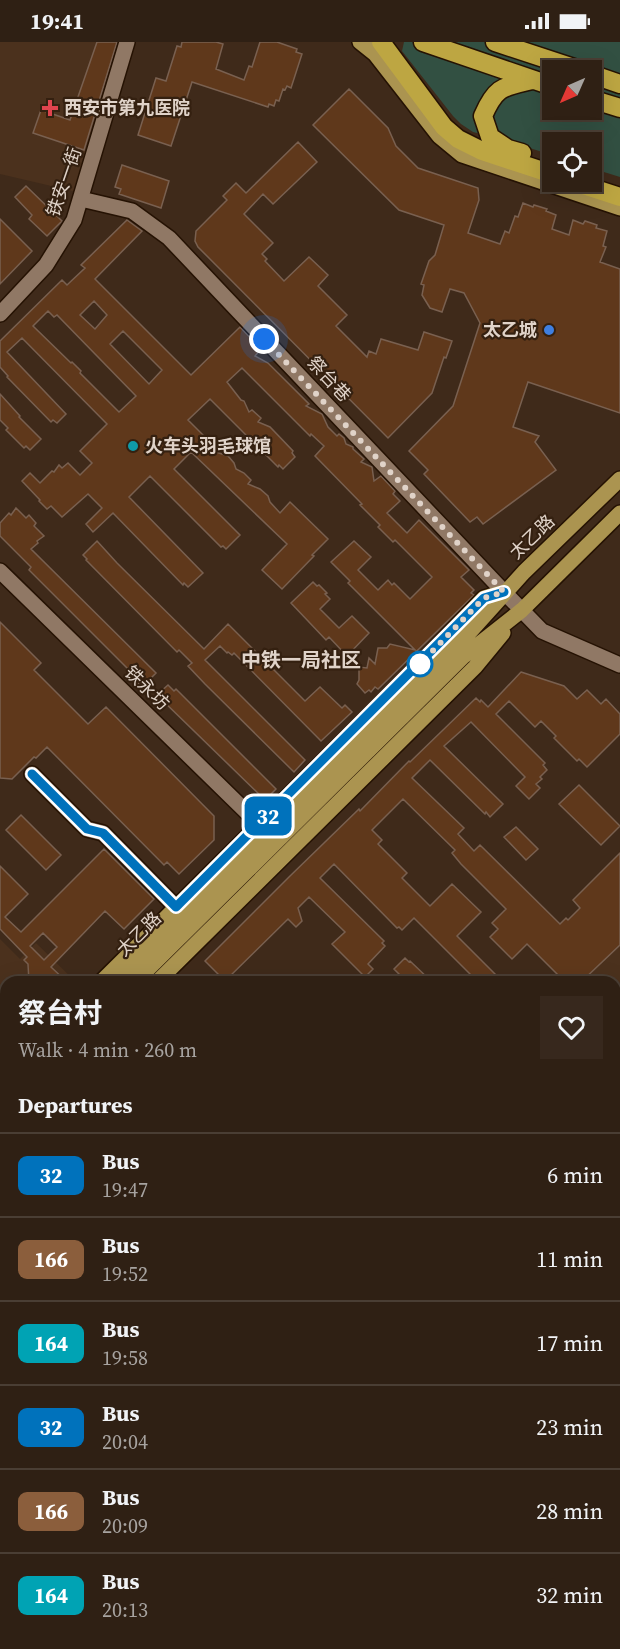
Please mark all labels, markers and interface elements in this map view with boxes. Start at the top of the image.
text: 19:41 [30,6,84,36]
north arrow [542,60,602,120]
map controls [542,60,602,192]
place label: 西安市第九医院 [64,95,190,120]
marker: 西安市第九医院 [41,99,59,117]
button: locate [542,132,602,192]
street label: 铁安一街 [40,144,87,220]
place label: 太乙城 [483,317,537,342]
marker: 太乙城 [542,323,556,337]
your location [249,324,279,354]
street label: 祭台巷 [302,350,357,407]
place label: 火车头羽毛球馆 [145,433,271,458]
marker: 火车头羽毛球馆 [126,439,140,453]
street label: 太乙路 [504,509,560,564]
district label: 中铁一局社区 [241,646,361,674]
unlabelled marker [407,651,433,677]
street label: 铁永坊 [119,660,175,715]
line badge: 32 [241,796,295,836]
text: 32 [257,802,279,831]
street label: 太乙路 [111,906,167,962]
text: 祭台村 [18,994,102,1032]
button: heart [540,996,603,1059]
text: Walk · 4 min · 260 m [18,1036,197,1064]
text: Departures [18,1090,132,1120]
text: Bus [102,1146,139,1176]
text: 6 min [547,1160,603,1190]
text: 32 [40,1161,62,1190]
text: 19:47 [102,1176,148,1204]
text: Bus [102,1230,139,1260]
text: 11 min [536,1244,603,1274]
text: 166 [34,1245,68,1274]
text: 19:52 [102,1260,148,1288]
text: Bus [102,1314,139,1344]
text: 17 min [536,1328,603,1358]
text: 164 [34,1329,68,1358]
text: 19:58 [102,1344,148,1372]
text: Bus [102,1398,139,1428]
text: 23 min [536,1412,603,1442]
text: 32 [40,1413,62,1442]
text: 20:04 [102,1428,148,1456]
text: Bus [102,1482,139,1512]
text: 28 min [536,1496,603,1526]
text: 166 [34,1497,68,1526]
text: 20:09 [102,1512,148,1540]
text: Bus [102,1566,139,1596]
text: 32 min [536,1580,603,1610]
text: 164 [34,1581,68,1610]
text: 20:13 [102,1596,148,1624]

